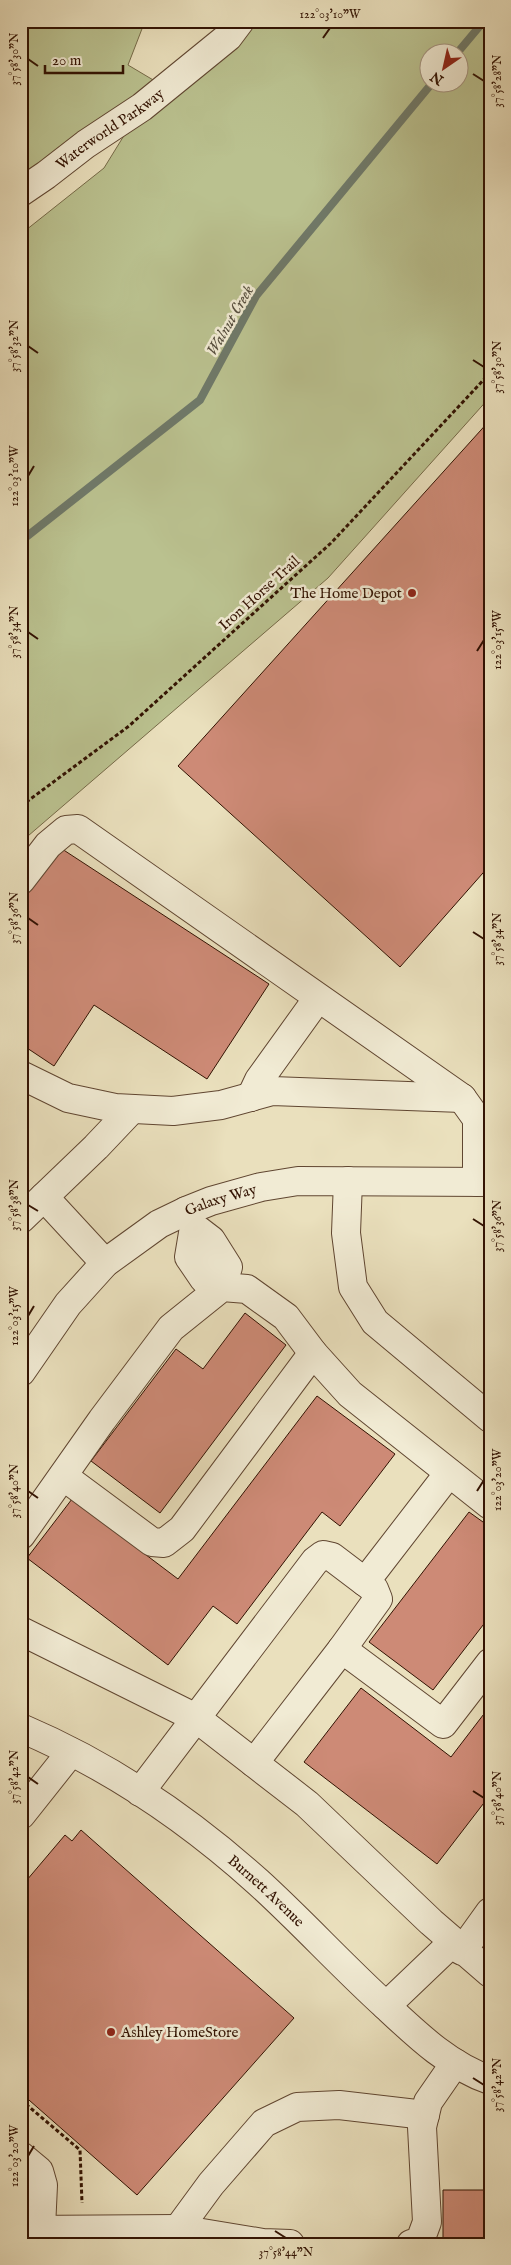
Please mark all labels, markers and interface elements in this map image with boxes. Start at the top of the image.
text: 122°03'10"W [300,7,361,22]
text: 37°58'30"N [7,32,22,85]
scale bar [45,42,122,74]
north arrow [418,42,468,92]
text: 20 m [52,51,82,70]
text: 37°58'28"N [490,54,505,107]
text: N [427,67,448,89]
street label: Waterworld Parkway [52,84,168,174]
water label: Walnut Creek [203,282,259,360]
text: 37°58'32"N [7,319,22,372]
text: 37°58'30"N [490,340,505,393]
text: 122°03'10"W [7,445,22,506]
street label: Iron Horse Trail [215,551,305,635]
place label: The Home Depot [290,584,402,603]
marker: The Home Depot [406,587,418,599]
text: 37°58'34"N [7,605,22,658]
text: 122°03'15"W [490,610,505,670]
text: 37°58'36"N [7,891,22,944]
text: 37°58'34"N [490,912,505,965]
text: 37°58'38"N [7,1178,22,1231]
street label: Galaxy Way [182,1180,259,1220]
text: 37°58'36"N [490,1199,505,1252]
text: 122°03'15"W [7,1286,22,1346]
text: 122°03'20"W [490,1448,505,1511]
text: 37°58'40"N [7,1463,22,1518]
text: 37°58'42"N [7,1749,22,1804]
text: 37°58'40"N [490,1770,505,1825]
street label: Burnett Avenue [224,1851,308,1931]
place label: Ashley HomeStore [120,2023,238,2042]
marker: Ashley HomeStore [105,2026,117,2038]
text: 37°58'42"N [490,2057,505,2112]
text: 122°03'20"W [7,2124,22,2187]
text: 37°58'44"N [259,2245,314,2260]

